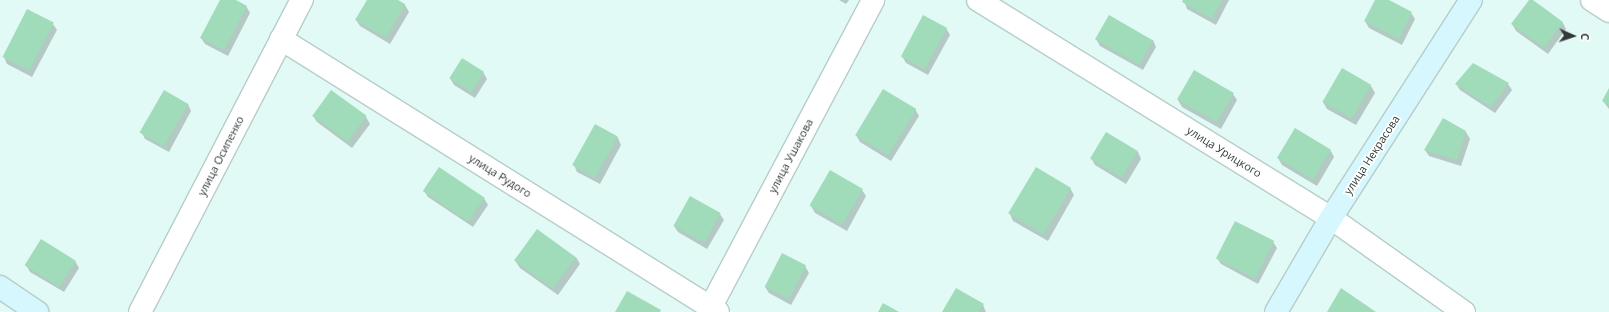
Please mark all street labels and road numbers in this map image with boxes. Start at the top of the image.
street label: улица Некрасова [1341,113,1403,197]
street label: улица Осипенко [195,114,247,198]
street label: улица Ушакова [766,117,816,195]
street label: улица Урицкого [1184,124,1264,180]
street label: улица Рудого [466,152,534,200]

